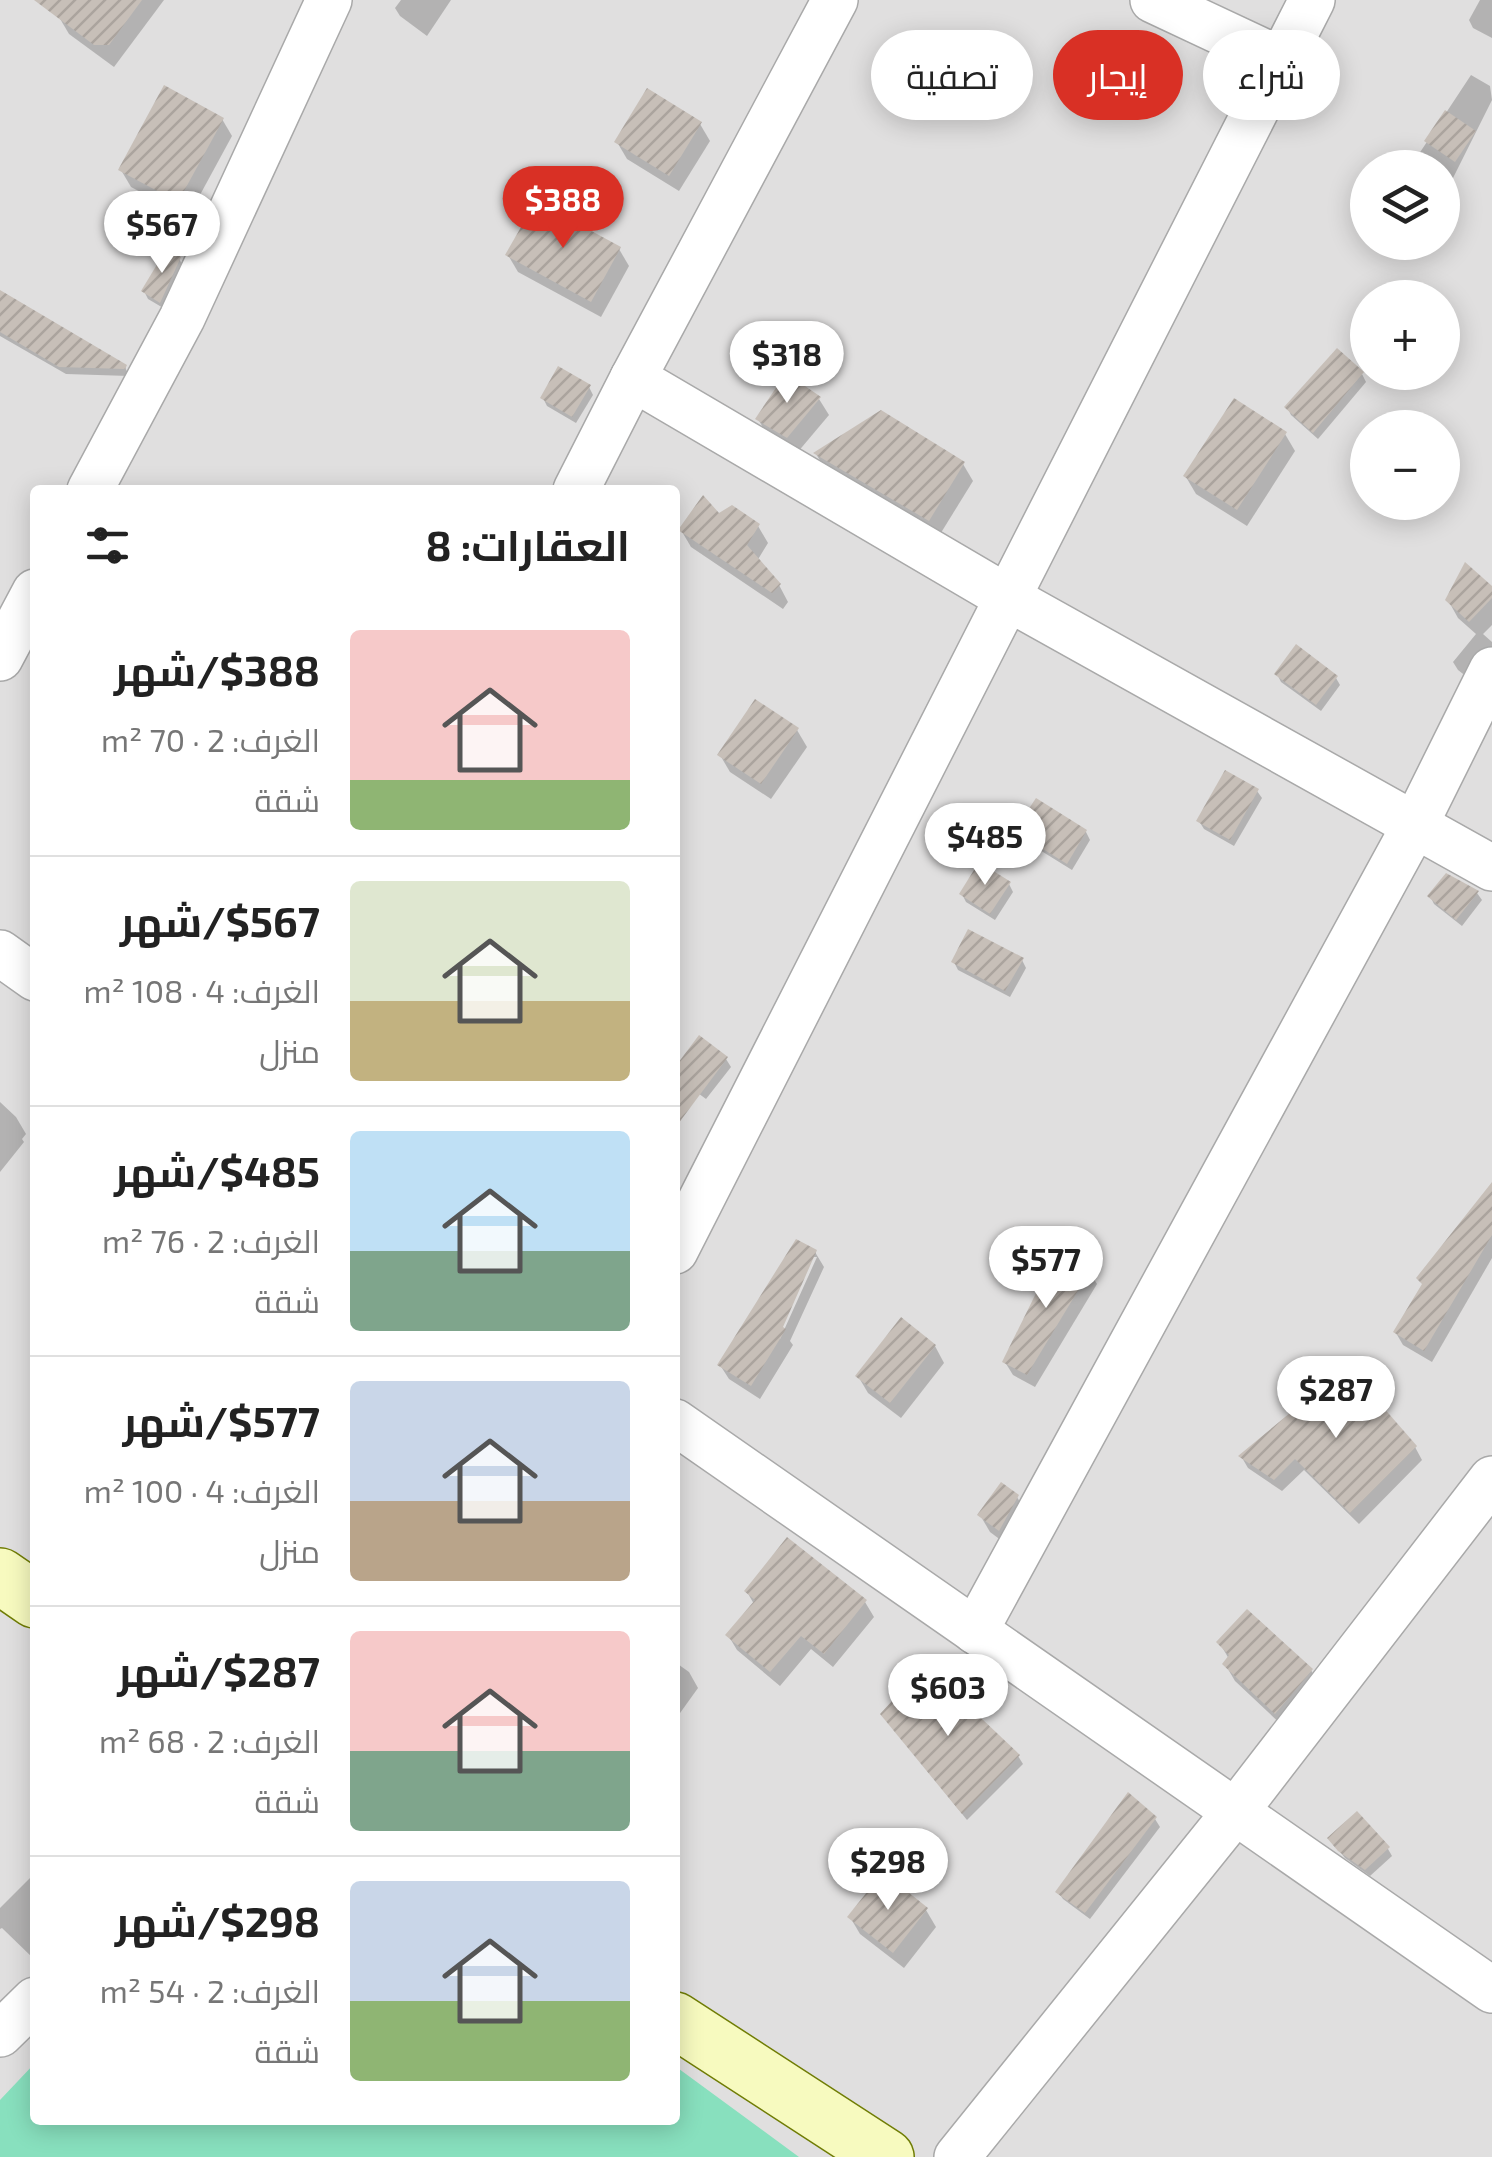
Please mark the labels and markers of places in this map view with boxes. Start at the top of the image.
pin: $388 [504,166,622,251]
pin: $567 [103,191,221,276]
pin: $318 [728,321,846,406]
pin: $485 [926,803,1044,888]
pin: $577 [987,1226,1105,1311]
pin: $287 [1277,1356,1395,1441]
pin: $603 [889,1654,1007,1739]
pin: $298 [829,1828,947,1913]

